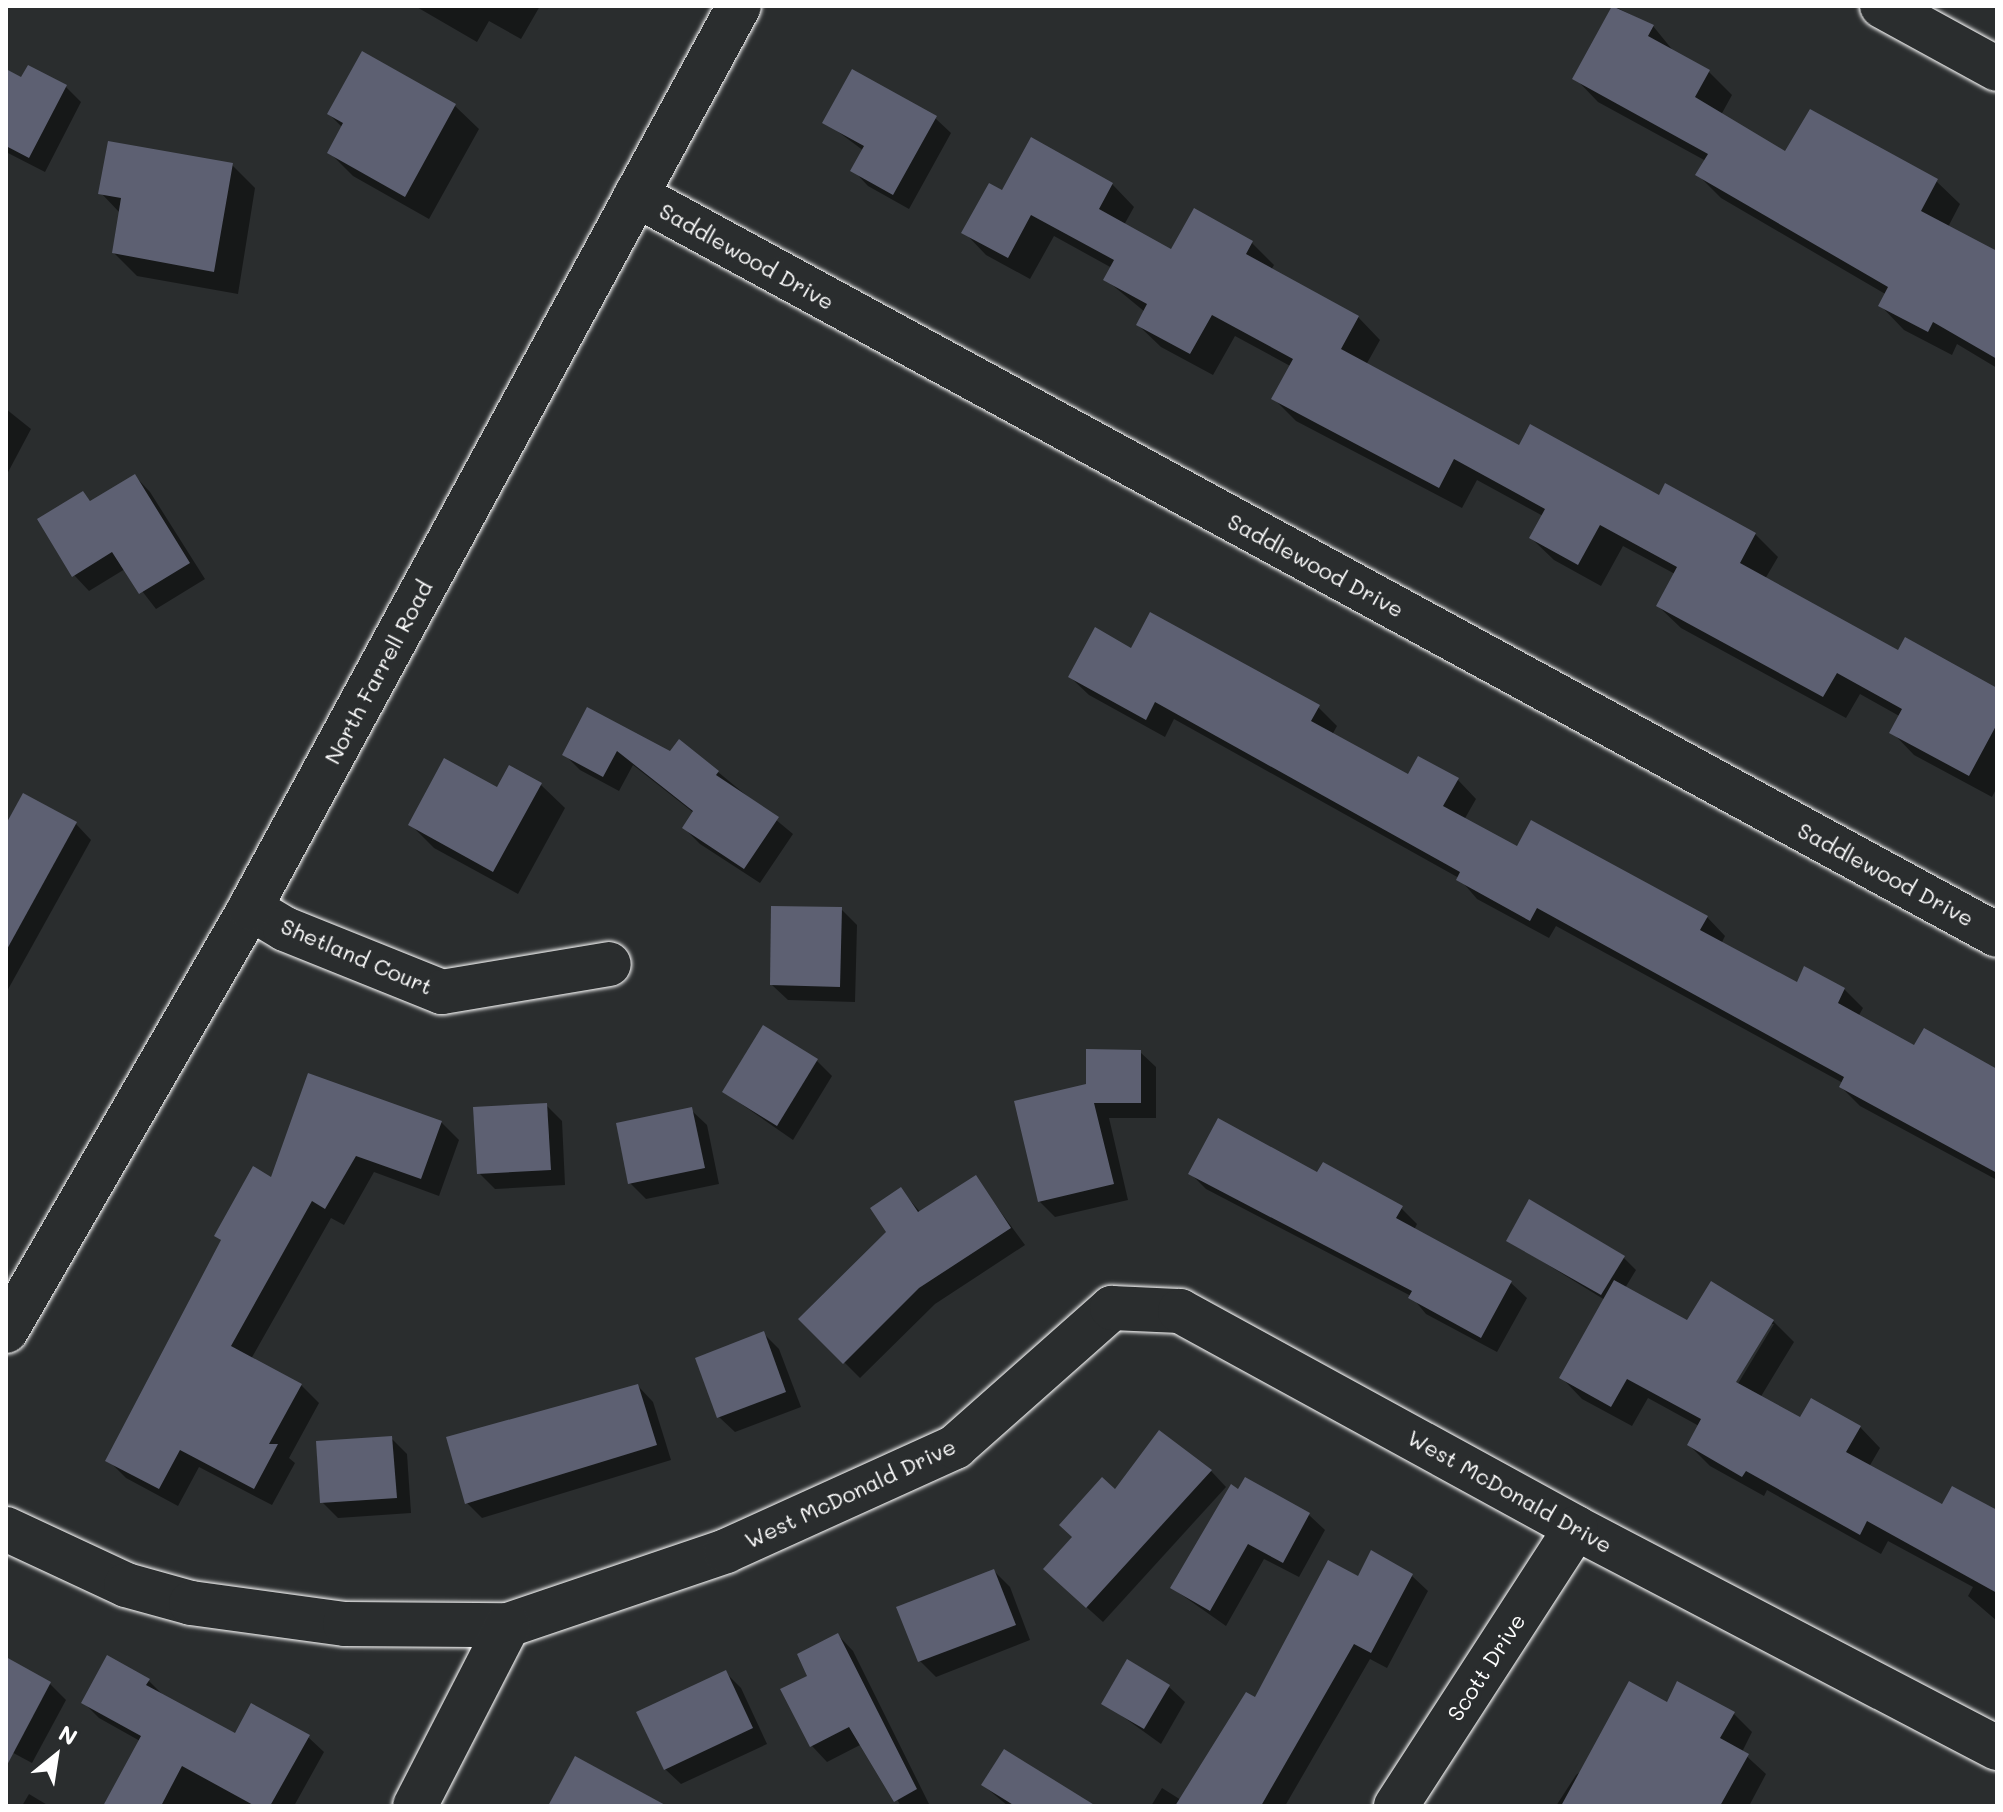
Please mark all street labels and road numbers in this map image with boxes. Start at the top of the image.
street label: Saddlewood Drive [655,197,839,315]
street label: Saddlewood Drive [1224,507,1408,623]
street label: North Farrell Road [318,576,438,768]
street label: Saddlewood Drive [1794,816,1978,932]
street label: Shetland Court [277,912,437,1000]
street label: West McDonald Drive [1403,1424,1617,1558]
street label: West McDonald Drive [740,1433,960,1553]
street label: Scott Drive [1441,1608,1531,1726]

